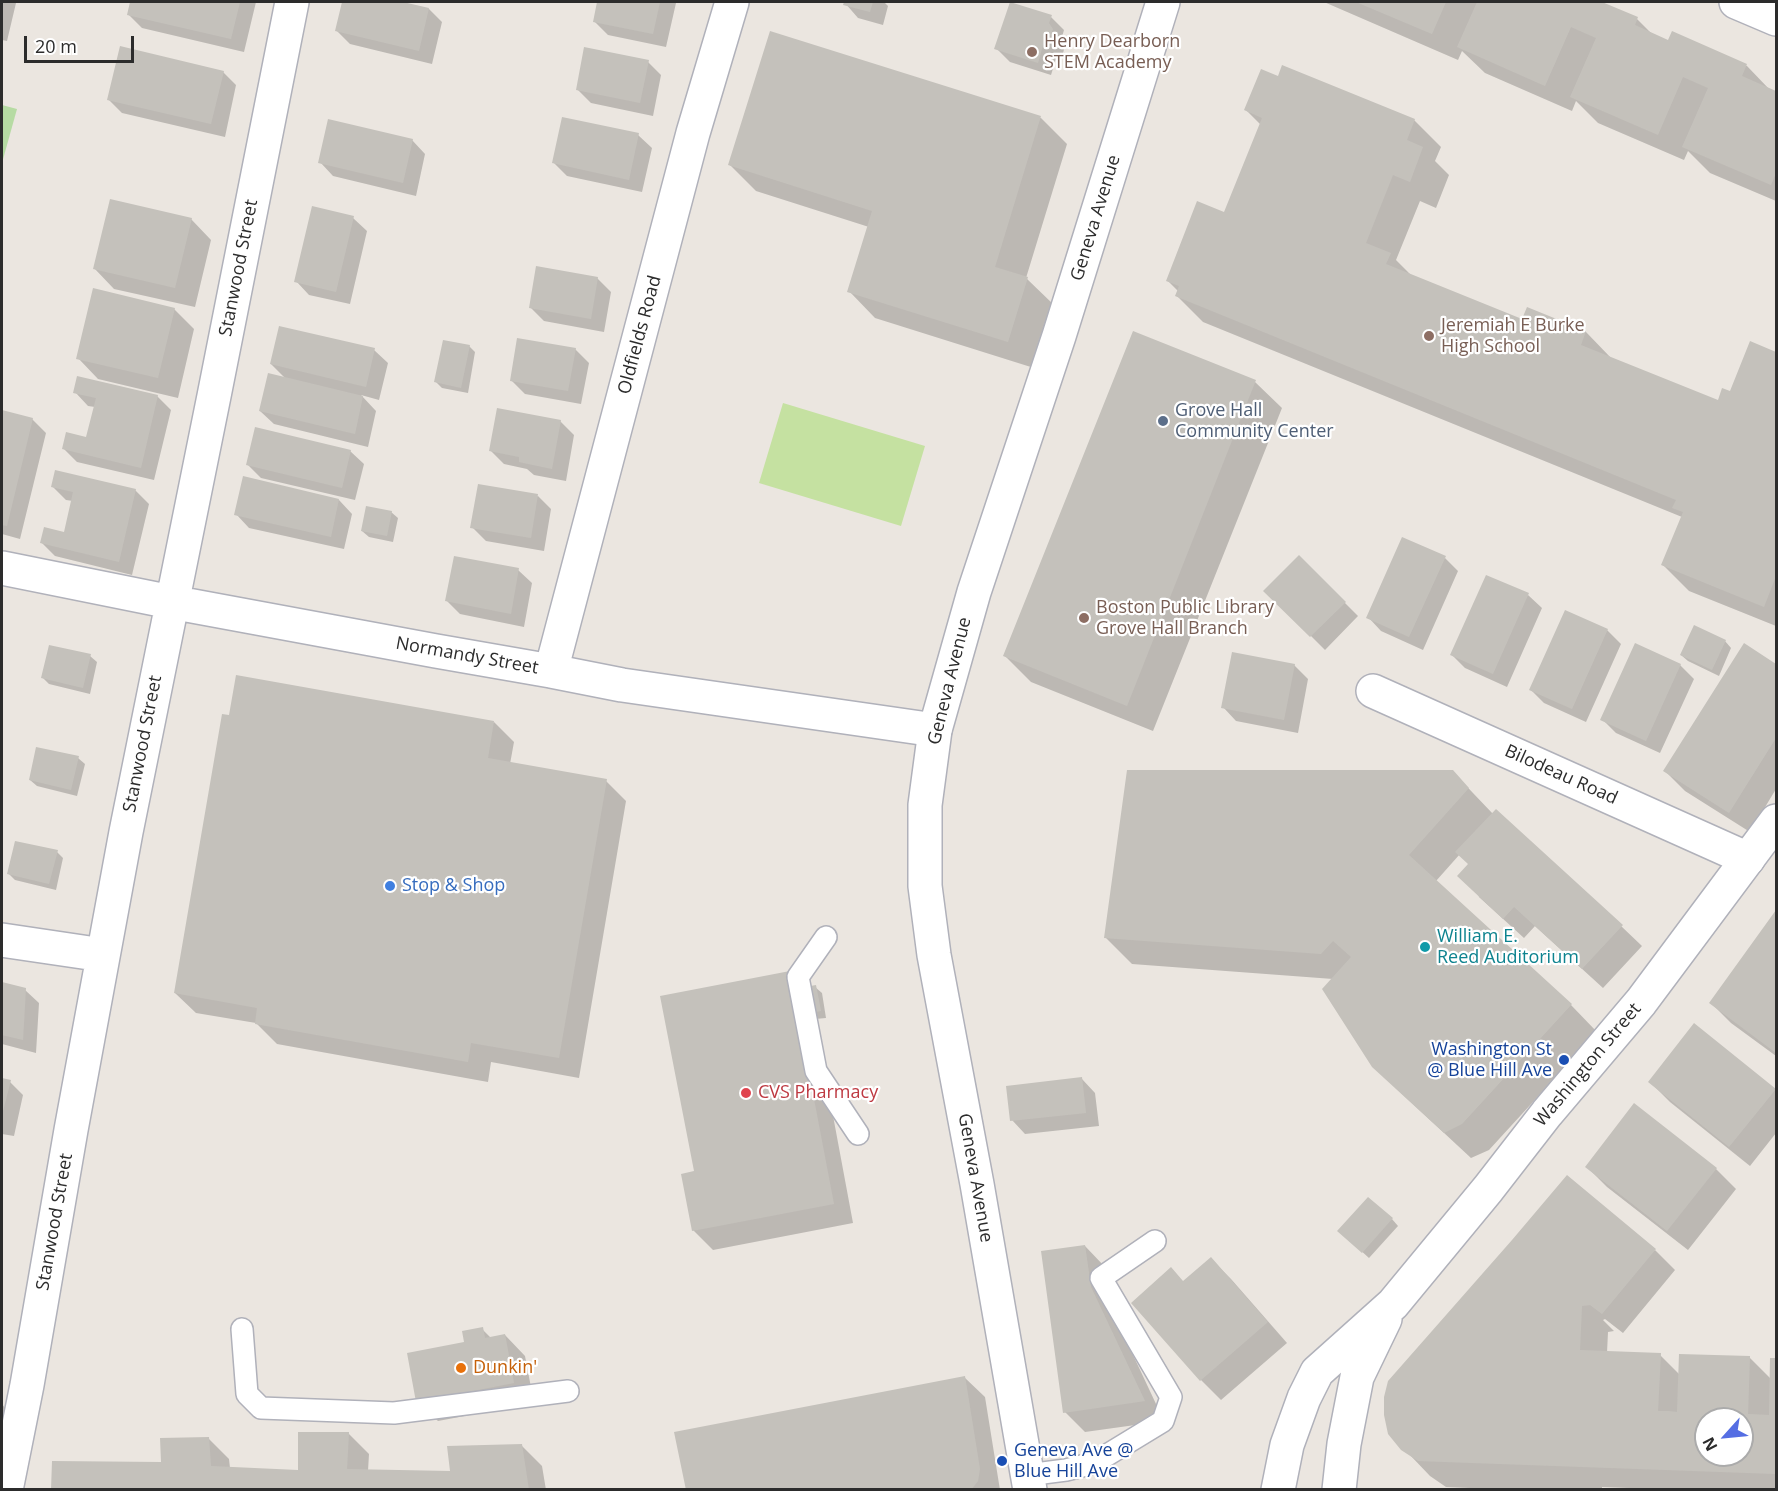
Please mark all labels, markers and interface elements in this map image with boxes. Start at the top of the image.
scale bar [27,24,136,62]
place label: Henry Dearborn STEM Academy [1044,31,1180,74]
text: 20 m [35,34,77,58]
marker: Henry Dearborn STEM Academy [1025,45,1039,59]
street label: Geneva Avenue [1067,152,1125,284]
street label: Stanwood Street [215,198,263,338]
street label: Oldfields Road [614,273,666,397]
place label: Jeremiah E Burke High School [1441,315,1585,358]
marker: Jeremiah E Burke High School [1422,329,1436,343]
place label: Grove Hall Community Center [1175,400,1334,442]
marker: Grove Hall Community Center [1156,414,1170,428]
place label: Boston Public Library Grove Hall Branch [1096,597,1274,640]
marker: Boston Public Library Grove Hall Branch [1077,611,1091,625]
street label: Geneva Avenue [924,615,976,747]
street label: Normandy Street [394,633,540,679]
street label: Stanwood Street [119,674,167,814]
street label: Bilodeau Road [1501,740,1621,810]
place label: Stop & Shop [402,875,505,897]
marker: Stop & Shop [383,879,397,893]
place label: William E. Reed Auditorium [1437,926,1579,968]
marker: William E. Reed Auditorium [1418,940,1432,954]
street label: Washington Street [1530,999,1646,1131]
place label: Washington St @ Blue Hill Ave [1427,1039,1552,1082]
marker: Washington St @ Blue Hill Ave [1557,1053,1571,1067]
place label: CVS Pharmacy [758,1082,878,1104]
marker: CVS Pharmacy [739,1086,753,1100]
street label: Geneva Avenue [953,1112,997,1244]
street label: Stanwood Street [32,1152,78,1292]
place label: Dunkin' [473,1357,537,1379]
marker: Dunkin' [454,1361,468,1375]
north arrow [1694,1407,1754,1467]
text: N [1697,1433,1723,1455]
place label: Geneva Ave @ Blue Hill Ave [1014,1440,1133,1482]
marker: Geneva Ave @ Blue Hill Ave [995,1454,1009,1468]

